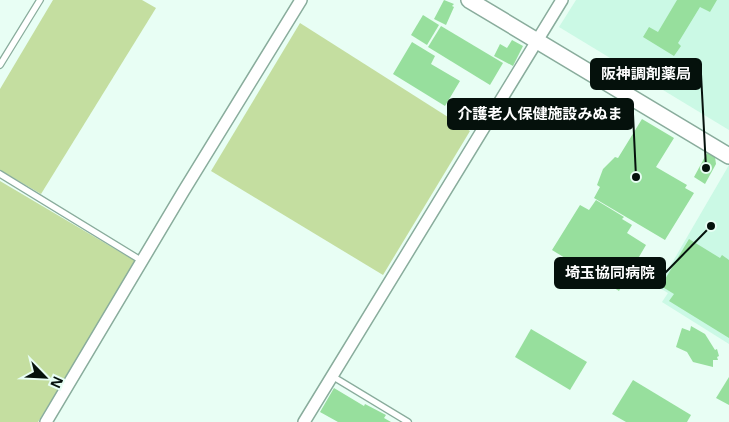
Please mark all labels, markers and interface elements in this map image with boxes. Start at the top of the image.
callout: 阪神調剤薬局 [591,59,701,89]
text: 阪神調剤薬局 [601,63,691,83]
callout: 介護老人保健施設みぬま [448,99,633,129]
text: 介護老人保健施設みぬま [457,103,623,123]
callout: 埼玉協同病院 [555,258,665,288]
text: 埼玉協同病院 [565,262,655,282]
north arrow [20,352,70,402]
text: N [46,373,68,392]

